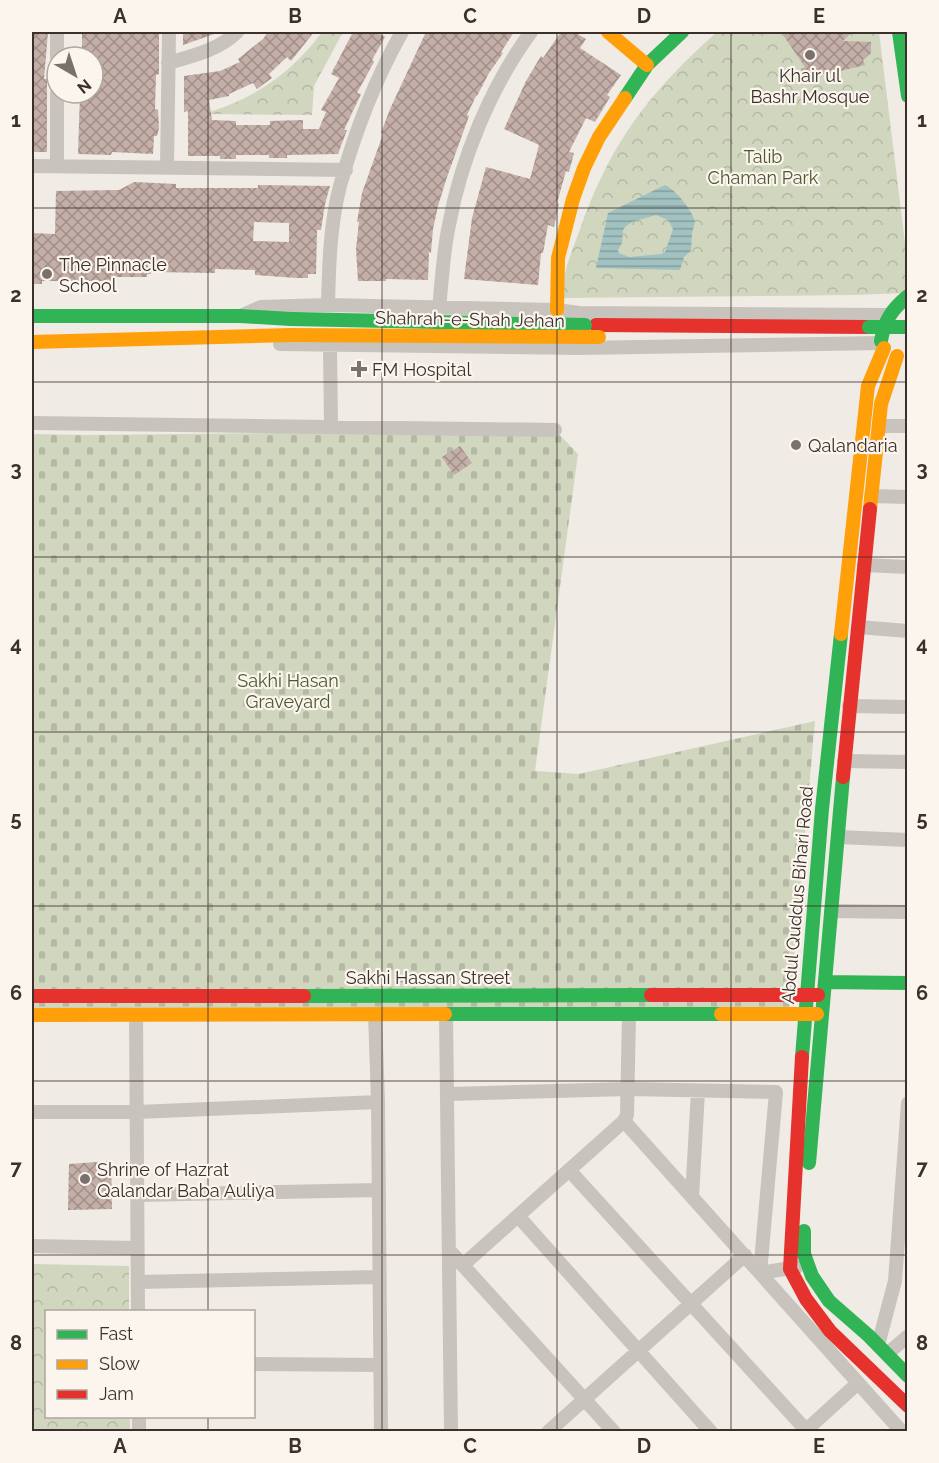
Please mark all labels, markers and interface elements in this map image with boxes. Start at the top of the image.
text: A [113,4,127,28]
text: B [288,4,302,28]
text: C [463,4,477,28]
text: D [637,4,651,28]
text: E [813,4,825,28]
north arrow [45,45,105,105]
marker: Khair ul Bashr Mosque [803,48,817,62]
place label: Khair ul Bashr Mosque [751,65,870,107]
text: N [73,75,95,97]
text: 1 [11,108,21,132]
text: 1 [917,108,927,132]
park label: Talib Chaman Park [708,146,819,188]
place label: The Pinnacle School [59,254,167,296]
marker: The Pinnacle School [40,267,54,281]
text: 2 [10,283,22,307]
text: 2 [916,283,928,307]
street label: Shahrah-e-Shah Jehan [375,307,565,331]
place label: FM Hospital [372,359,471,380]
marker: FM Hospital [350,360,368,378]
place label: Qalandaria [808,435,898,456]
marker: Qalandaria [789,438,803,452]
text: 3 [10,457,22,481]
text: 3 [916,457,928,481]
text: 4 [10,632,22,656]
text: 4 [916,632,928,656]
park label: Sakhi Hasan Graveyard [237,670,339,712]
street label: Abdul Quddus Bihari Road [777,785,817,1005]
text: 5 [10,807,22,831]
text: 5 [916,807,928,831]
street label: Sakhi Hassan Street [346,967,510,988]
text: 6 [10,981,22,1005]
text: 6 [916,981,928,1005]
text: 7 [10,1156,22,1180]
text: 7 [916,1156,928,1180]
place label: Shrine of Hazrat Qalandar Baba Auliya [97,1159,274,1201]
marker: Shrine of Hazrat Qalandar Baba Auliya [78,1172,92,1186]
legend [45,1310,255,1418]
text: Fast [99,1323,133,1344]
text: 8 [10,1331,22,1355]
text: 8 [916,1331,928,1355]
text: Slow [99,1353,140,1374]
text: Jam [99,1383,134,1404]
text: A [113,1434,127,1458]
text: B [288,1434,302,1458]
text: C [463,1434,477,1458]
text: D [637,1434,651,1458]
text: E [813,1434,825,1458]

